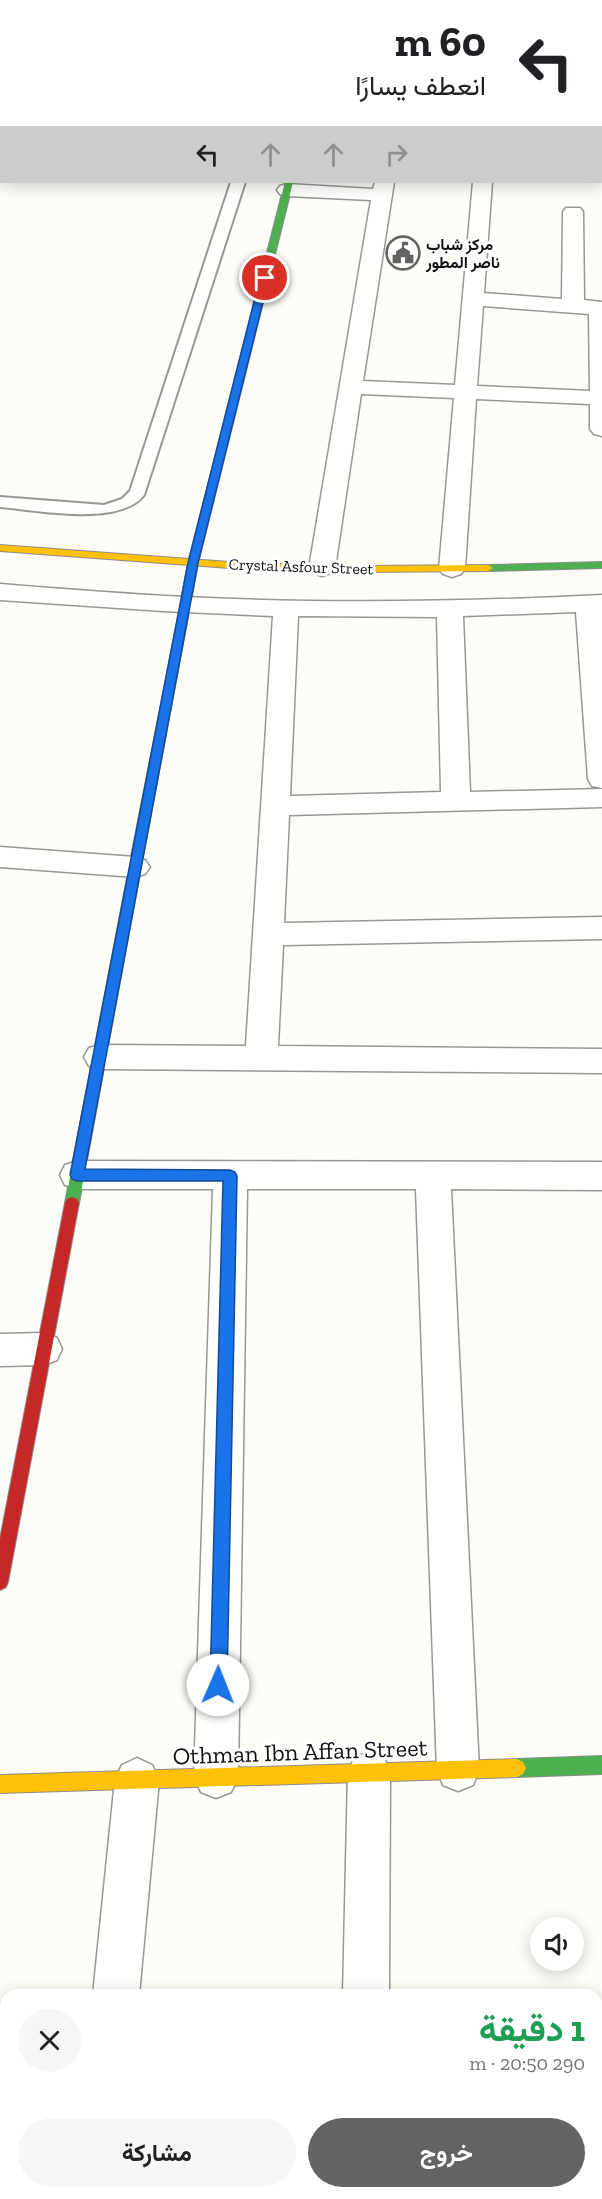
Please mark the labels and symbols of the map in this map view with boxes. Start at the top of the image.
public building icon: مركز شباب ناصر المطور [385,235,421,271]
place label: مركز شباب ناصر المطور [425,235,500,273]
pin [239,252,290,303]
street label: Crystal Asfour Street [228,554,374,579]
position arrow [186,1653,250,1717]
street label: Othman Ibn Affan Street [172,1733,428,1770]

